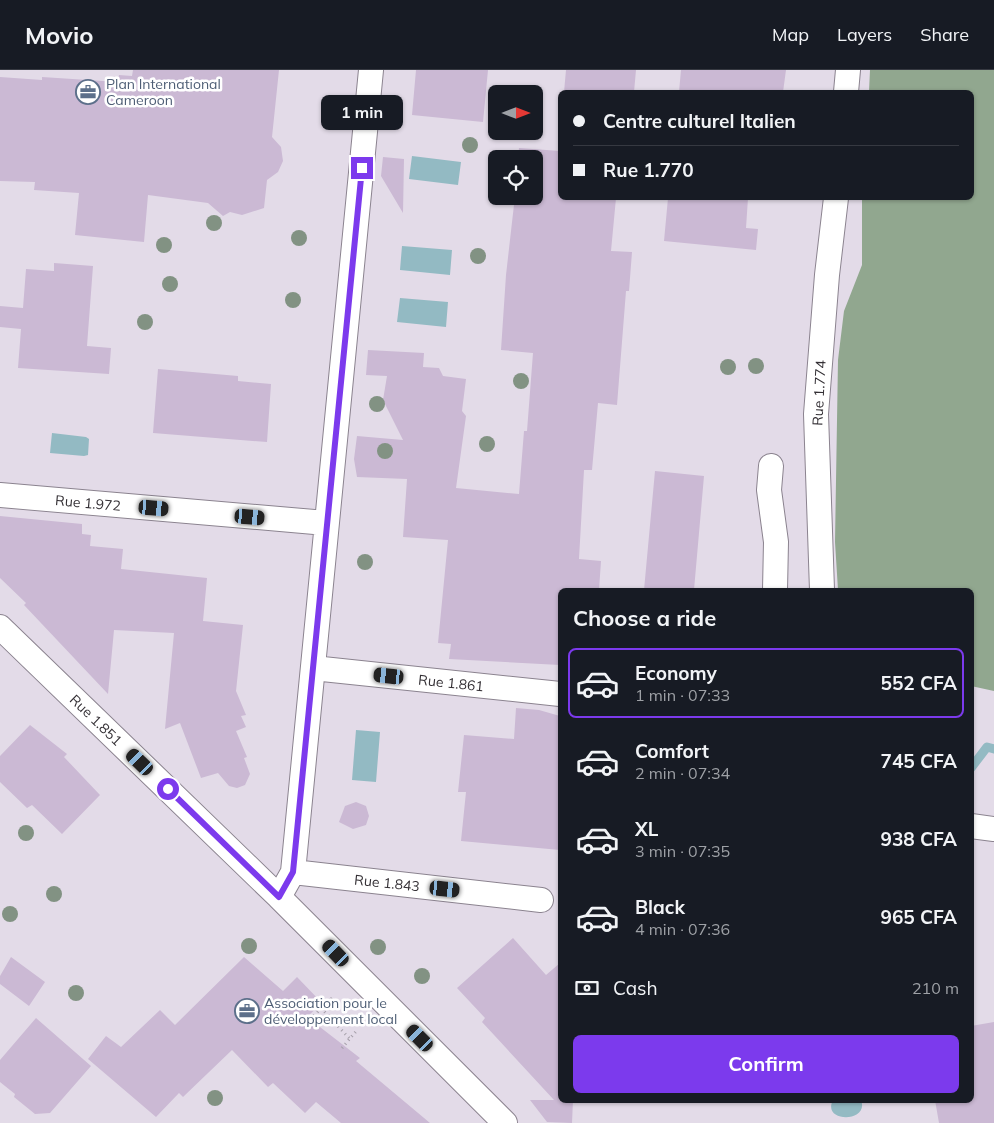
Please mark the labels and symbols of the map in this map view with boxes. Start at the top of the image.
place label: Plan International Cameroon [106,75,221,109]
office icon: Plan International Cameroon [75,79,101,105]
north arrow [488,85,542,140]
callout: 1 min [321,96,403,131]
route end [351,157,373,179]
street label: Rue 1.774 [808,359,830,426]
street label: Rue 1.972 [54,491,122,515]
car [138,499,169,517]
car [234,508,265,526]
car [373,667,404,685]
street label: Rue 1.861 [417,671,485,695]
street label: Rue 1.851 [66,691,126,749]
car [123,746,156,778]
route start [157,778,179,800]
street label: Rue 1.843 [353,871,421,895]
car [429,880,460,898]
car [320,937,351,969]
place label: Association pour le développement local [264,994,397,1028]
office icon: Association pour le développement local [234,998,260,1024]
car [404,1022,435,1054]

